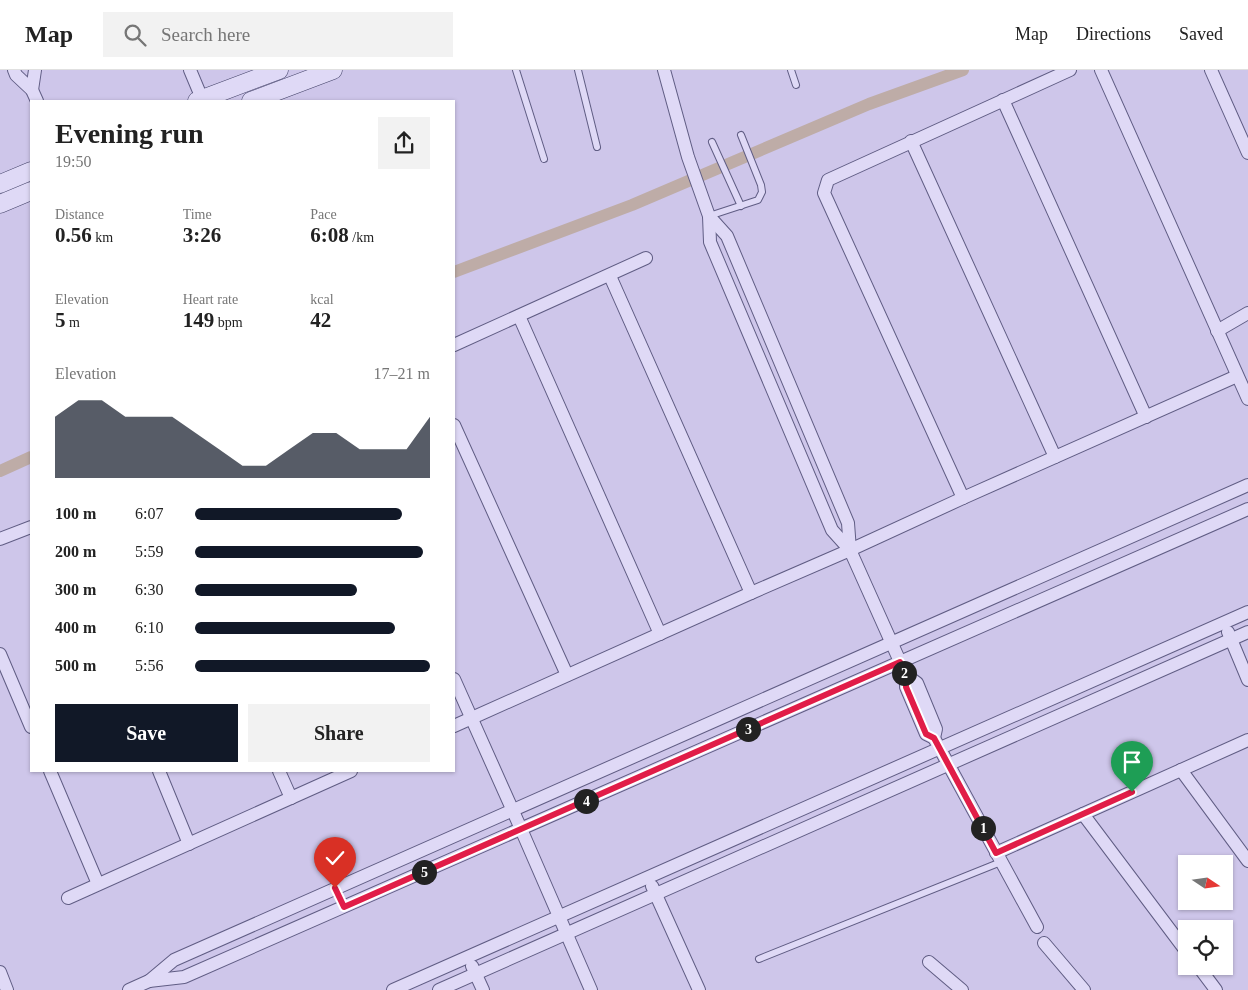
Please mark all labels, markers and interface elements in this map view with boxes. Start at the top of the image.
search box [103,12,453,57]
text: Map [25,21,73,47]
icon: search [121,21,149,49]
text: Search here [161,24,250,45]
text: Map [1015,24,1048,44]
text: Directions [1076,24,1151,44]
text: Saved [1179,24,1223,44]
button: share [378,117,430,169]
text: Evening run [55,118,204,149]
text: 19:50 [55,153,91,170]
text: Distance [55,207,104,222]
text: Time [183,207,212,222]
text: Pace [310,207,337,222]
text: 0.56 [55,223,92,247]
text: 3:26 [183,223,221,247]
text: 6:08 [310,223,349,247]
text: km [92,230,113,245]
text: /km [349,230,374,245]
text: Elevation [55,292,109,307]
text: Heart rate [183,292,238,307]
text: kcal [310,292,334,307]
text: 5 [55,308,66,332]
text: 149 [183,308,214,332]
text: 42 [310,308,331,332]
text: m [66,315,80,330]
text: bpm [214,315,243,330]
text: Elevation [55,365,116,382]
text: 17–21 m [374,365,430,382]
text: 100 m [55,505,96,522]
text: 6:07 [135,505,163,522]
text: 200 m [55,543,96,560]
text: 5:59 [135,543,163,560]
text: 300 m [55,581,96,598]
text: 6:30 [135,581,163,598]
text: 400 m [55,619,96,636]
text: 6:10 [135,619,163,636]
text: 500 m [55,657,96,674]
text: 5:56 [135,657,163,674]
pin: 2 [892,660,916,686]
text: 2 [901,666,908,681]
button: Save [55,704,238,762]
button: Share [248,704,430,762]
pin: 3 [736,716,760,742]
text: 3 [745,722,752,737]
pin [1111,741,1153,792]
icon: arrive [1118,748,1146,776]
pin: 4 [574,788,598,814]
text: 4 [583,794,590,809]
pin: 1 [970,816,996,840]
text: 1 [980,821,987,836]
pin [314,837,356,888]
icon: check [321,844,349,872]
north arrow [1178,855,1232,910]
map controls [1178,855,1233,975]
pin: 5 [412,860,436,884]
text: 5 [421,865,428,880]
button: locate [1178,920,1233,975]

